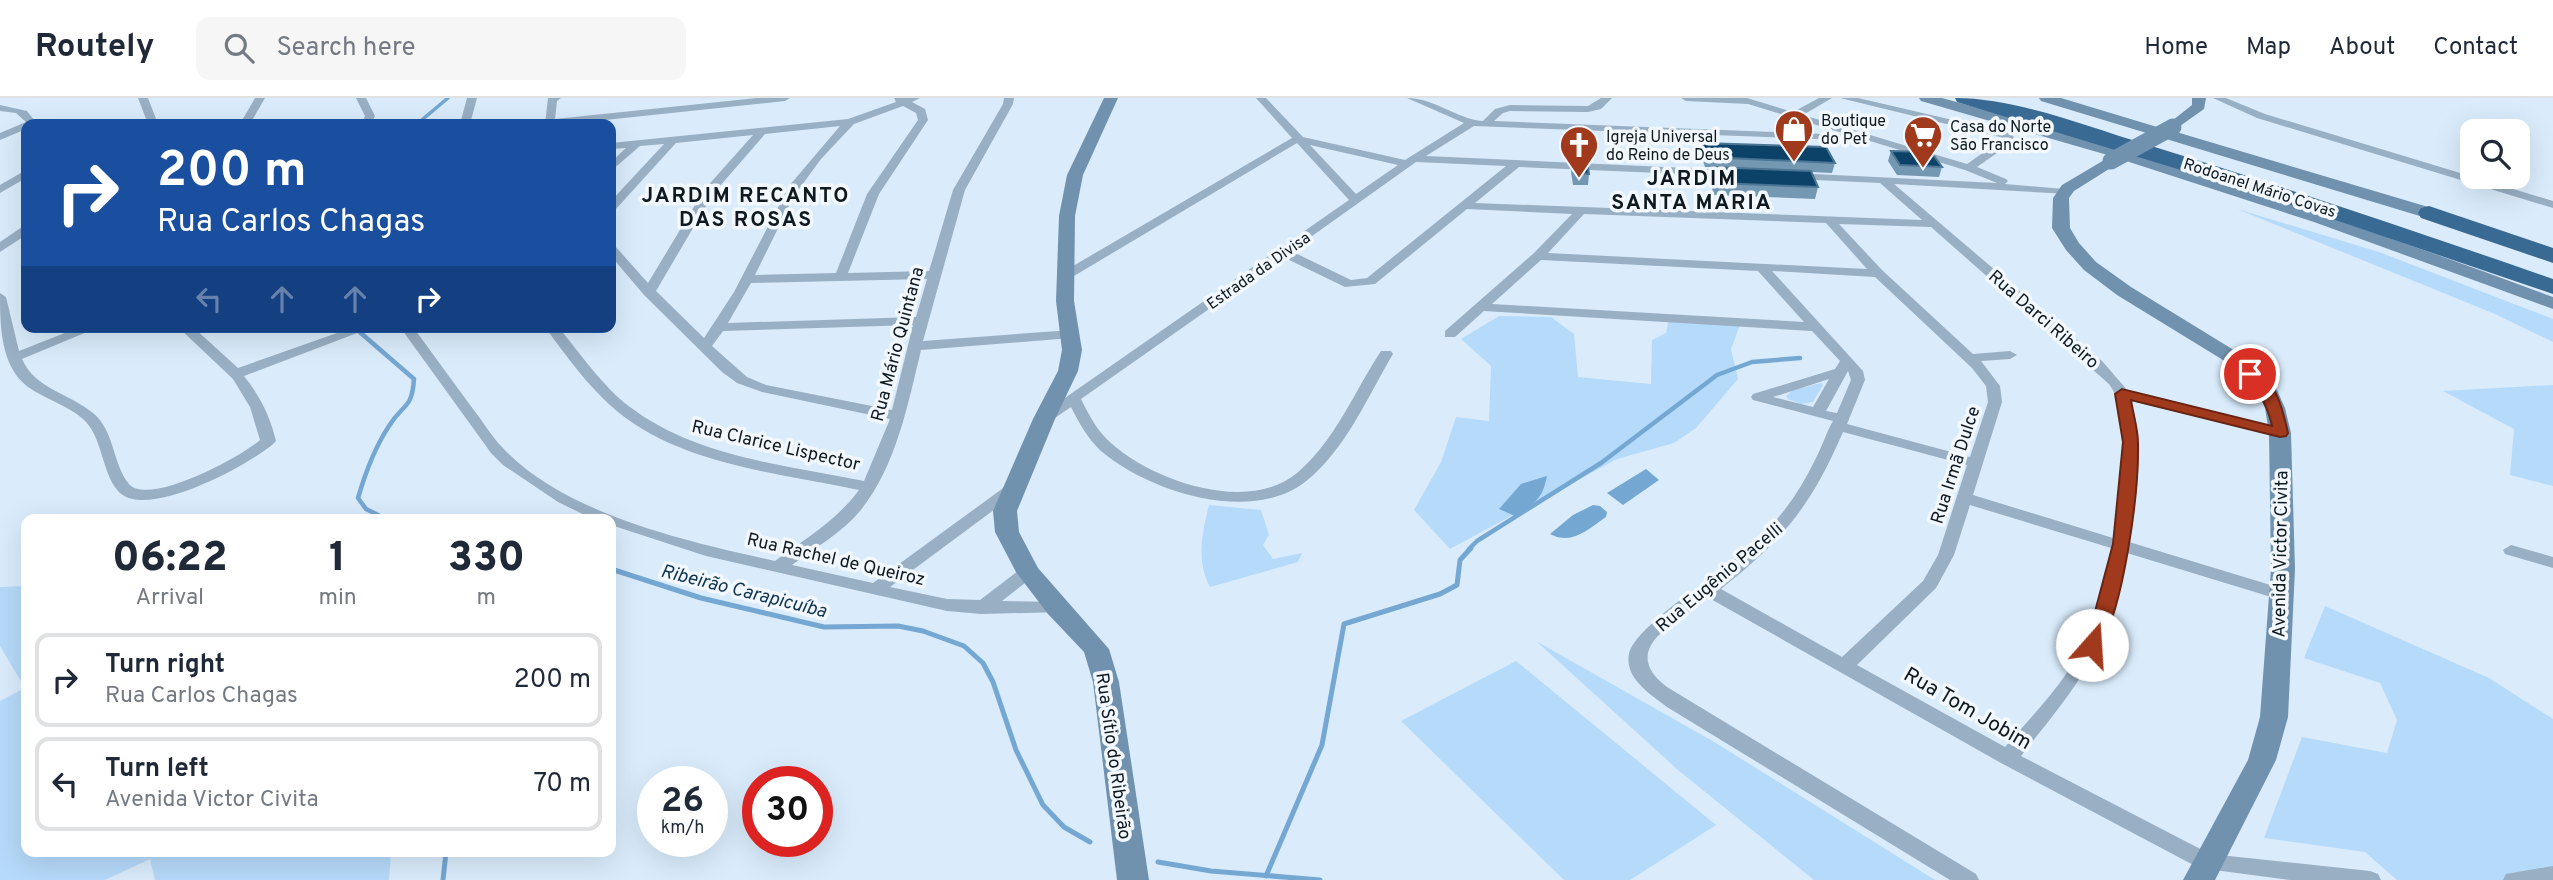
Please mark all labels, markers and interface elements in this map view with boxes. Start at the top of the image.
search box [196,17,686,80]
text: Routely [35,27,154,69]
icon: search [220,29,258,67]
text: Search here [276,32,415,65]
text: Home [2144,33,2208,63]
text: Map [2246,33,2291,63]
text: About [2329,33,2395,63]
text: Contact [2433,33,2518,63]
shop icon: Boutique do Pet [1773,108,1815,163]
place label: Boutique do Pet [1821,112,1886,150]
supermarket icon: Casa do Norte São Francisco [1902,114,1944,169]
place label: Casa do Norte São Francisco [1950,118,2051,156]
map controls [2460,119,2530,189]
button: search [2460,119,2530,189]
church icon: Igreja Universal do Reino de Deus [1558,124,1600,179]
place label: Igreja Universal do Reino de Deus [1606,128,1730,166]
text: 200 m [157,142,307,204]
icon: right [42,147,133,238]
street label: Rodoanel Mário Covas [2181,155,2338,223]
district label: JARDIM SANTA MARIA [1611,166,1773,217]
district label: JARDIM RECANTO DAS ROSAS [641,183,851,234]
text: Rua Carlos Chagas [157,203,425,243]
street label: Estrada da Divisa [1203,228,1315,315]
street label: Rua Mário Quintana [867,265,930,424]
street label: Rua Darci Ribeiro [1983,266,2103,375]
icon: left [190,280,228,318]
icon: ahead [263,280,301,318]
icon: ahead [336,280,374,318]
icon: right [409,280,447,318]
pin [2220,344,2280,404]
icon: arrive [2231,355,2269,393]
street label: Rua Irmã Dulce [1927,404,1986,527]
street label: Rua Clarice Lispector [689,416,862,477]
street label: Avenida Victor Civita [2269,470,2294,638]
street label: Rua Eugênio Pacelli [1652,518,1788,638]
street label: Rua Rachel de Queiroz [744,529,927,592]
text: 06:22 [112,533,228,586]
text: 1 [329,533,346,586]
text: 330 [448,533,525,586]
water label: Ribeirão Carapicuíba [658,560,829,624]
text: Arrival [135,584,204,613]
text: min [318,584,357,613]
text: m [477,584,496,613]
position arrow [2055,608,2129,682]
text: Turn right [105,649,225,682]
icon: right [46,661,84,699]
street label: Rua Tom Jobim [1898,662,2036,757]
text: 200 m [514,664,591,697]
street label: Rua Sítio do Ribeirão [1089,671,1136,841]
text: Rua Carlos Chagas [105,682,298,711]
text: Turn left [105,753,209,786]
icon: left [46,765,84,803]
speed limit sign: 30 [742,766,833,857]
text: 70 m [533,768,591,801]
text: 26 [661,780,704,824]
text: Avenida Victor Civita [105,786,319,815]
text: km/h [661,817,704,840]

